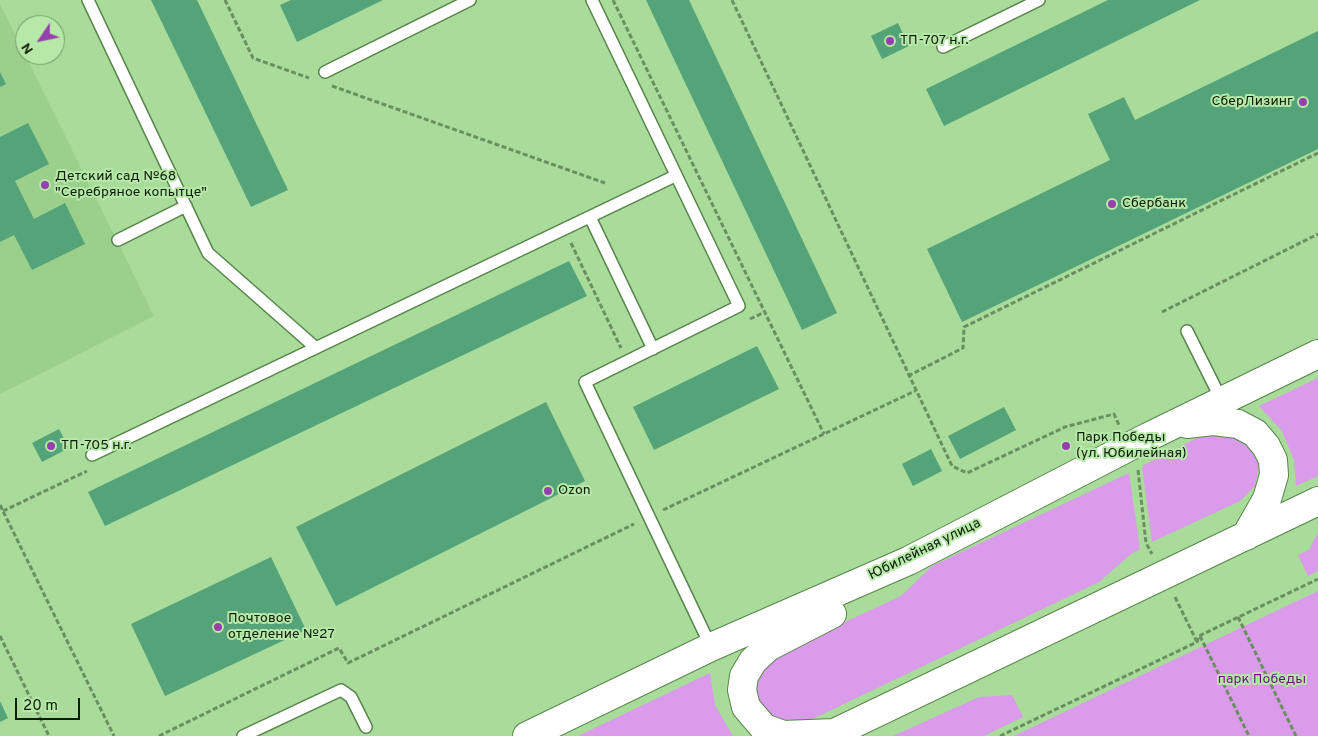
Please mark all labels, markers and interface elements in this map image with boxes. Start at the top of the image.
north arrow [15,15,65,65]
place label: ТП-707 н.г. [900,33,969,49]
marker: ТП-707 н.г. [884,35,896,47]
text: N [18,39,38,57]
place label: СберЛизинг [1212,94,1293,110]
marker: СберЛизинг [1297,96,1309,108]
place label: Детский сад №68 "Серебряное копытце" [55,169,207,202]
marker: Детский сад №68 "Серебряное копытце" [39,179,51,191]
place label: Сбербанк [1122,196,1186,212]
marker: Сбербанк [1106,198,1118,210]
place label: Парк Победы (ул. Юбилейная) [1076,430,1186,462]
place label: ТП-705 н.г. [61,438,132,454]
marker: ТП-705 н.г. [45,440,57,452]
marker: Парк Победы (ул. Юбилейная) [1060,440,1072,452]
place label: Ozon [558,483,591,499]
marker: Ozon [542,485,554,497]
street label: Юбилейная улица [866,516,984,584]
place label: Почтовое отделение №27 [228,611,335,644]
marker: Почтовое отделение №27 [212,621,224,633]
park label: парк Победы [1218,672,1306,688]
scale bar [18,688,82,720]
text: 20 m [23,697,58,716]

